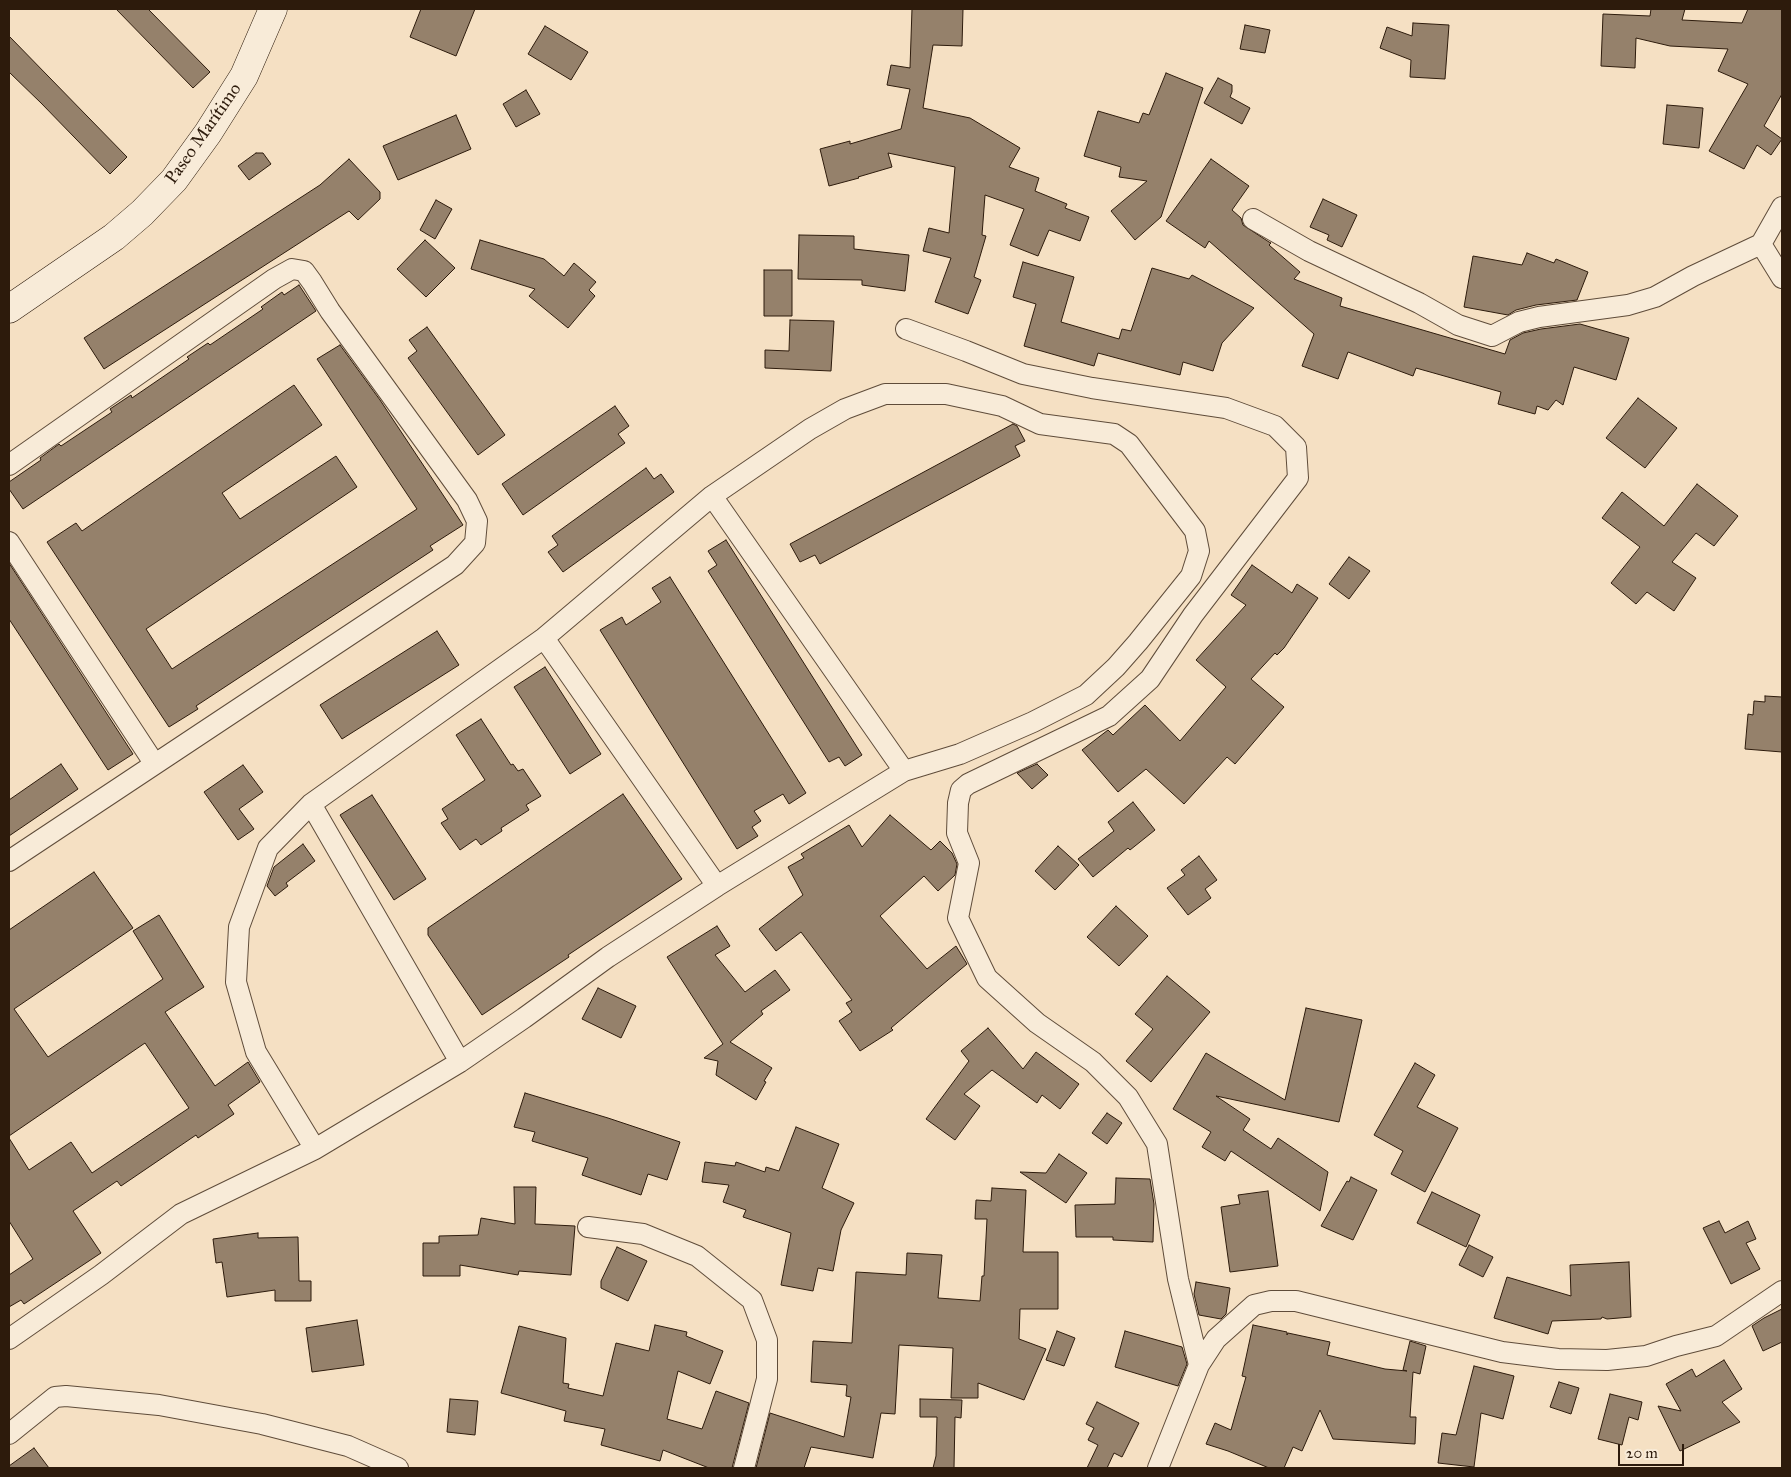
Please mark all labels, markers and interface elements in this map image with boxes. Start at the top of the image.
street label: Paseo Marítimo [161,79,247,189]
scale bar [1621,1434,1687,1466]
text: 20 m [1626,1444,1658,1462]

